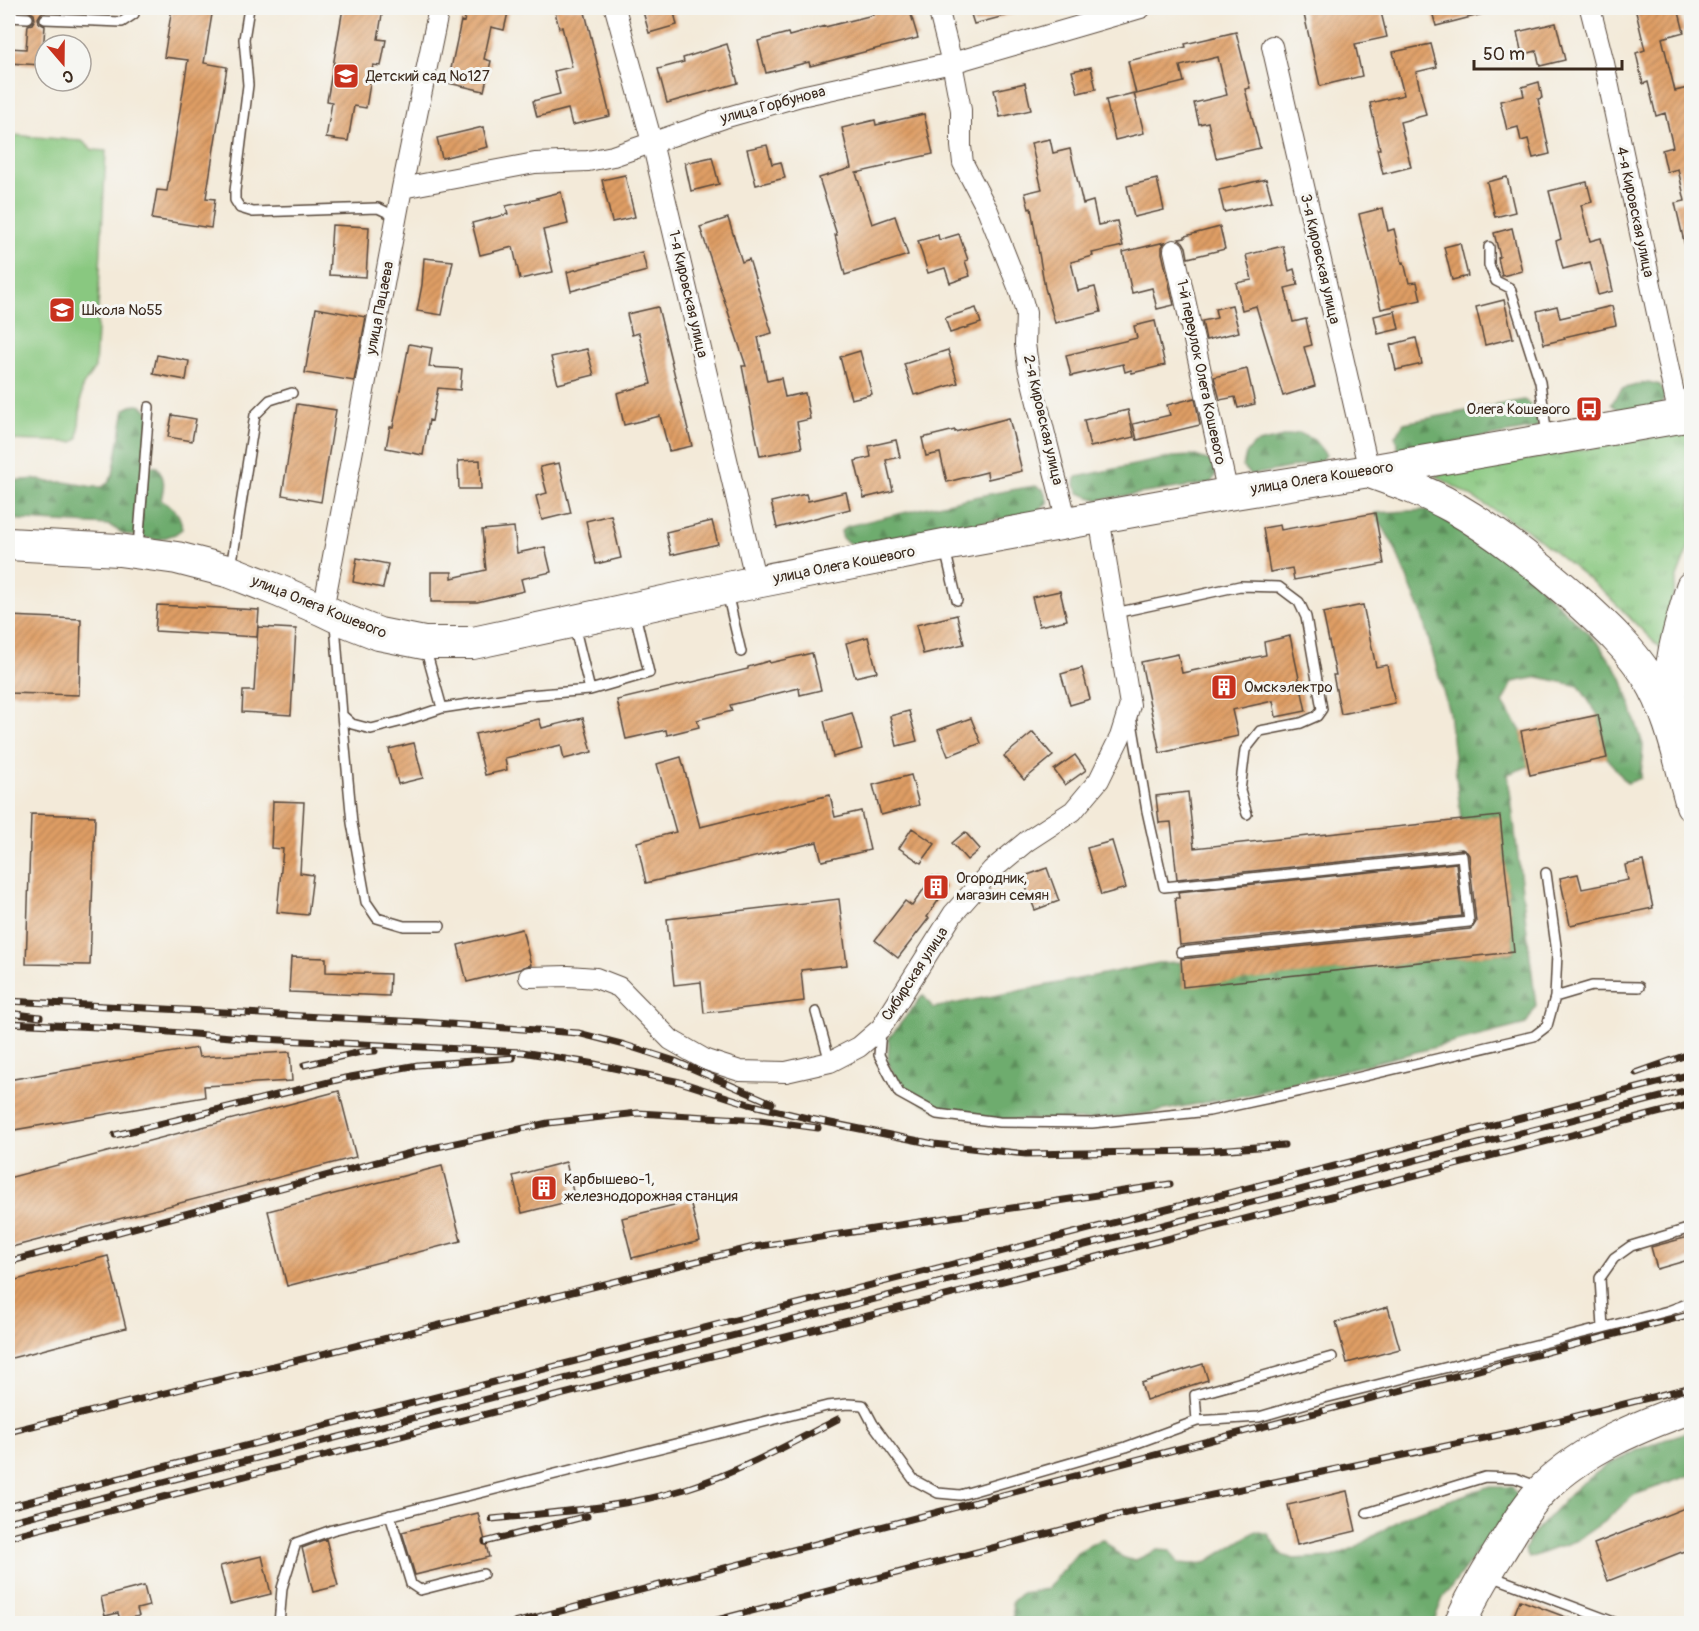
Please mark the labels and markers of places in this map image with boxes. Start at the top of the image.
school or university icon: Детский сад №127 [331,61,361,91]
place label: Детский сад №127 [365,67,490,86]
school or university icon: Школа №55 [47,295,77,325]
place label: Школа №55 [82,301,163,320]
bus stop icon: Олега Кошевого [1574,394,1604,424]
place label: Олега Кошевого [1467,400,1570,419]
building icon: Омскэлектро [1209,672,1239,702]
place label: Омскэлектро [1244,678,1333,697]
place label: Огородник, магазин семян [956,869,1049,905]
building icon: Огородник, магазин семян [921,872,951,902]
place label: Карбышево-1, железнодорожная станция [564,1170,738,1206]
building icon: Карбышево-1, железнодорожная станция [529,1173,559,1203]

